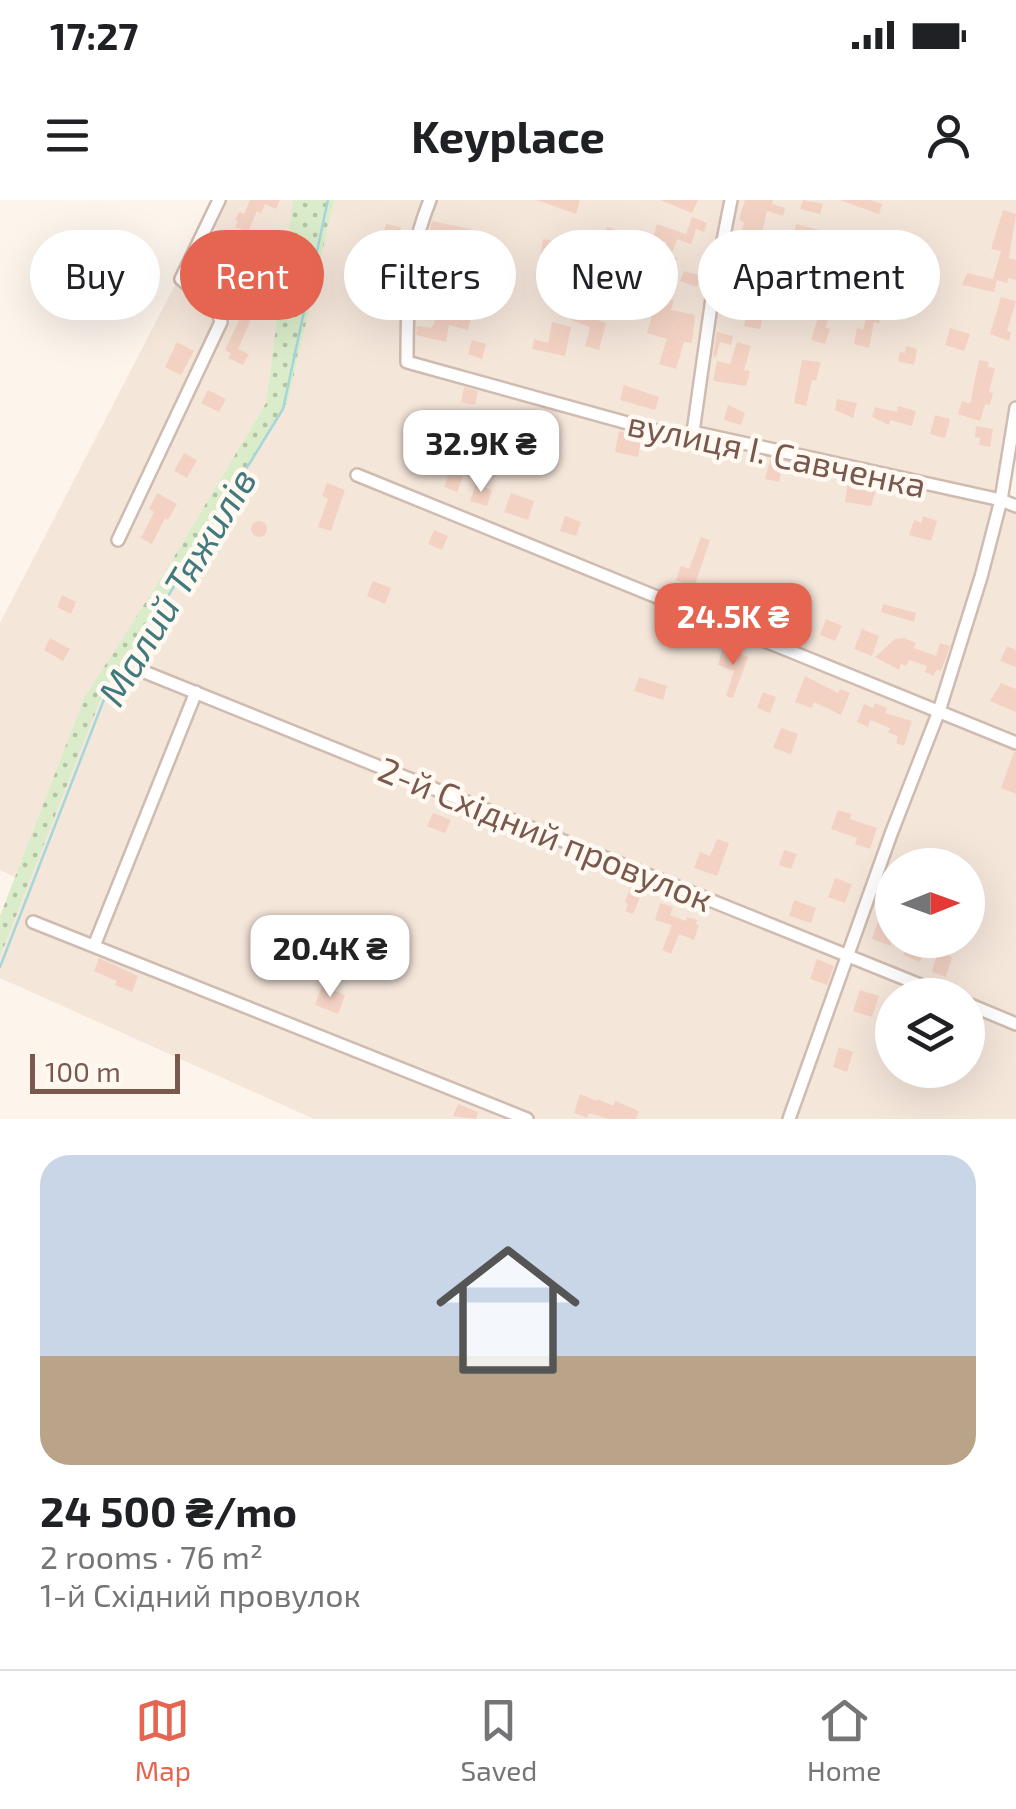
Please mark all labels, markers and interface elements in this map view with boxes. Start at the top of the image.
text: 17:27 [50,12,138,58]
icon: menu [40,108,95,163]
text: Keyplace [411,108,605,162]
icon: person [921,108,976,163]
chip: Buy [30,230,160,320]
chip: Rent [180,230,324,320]
chip: Filters [344,230,516,320]
chip: New [536,230,678,320]
chip: Apartment [698,230,940,320]
street label: вулиця І. Савченка [624,401,930,506]
pin: 32.9K ₴ [389,410,573,495]
text: 32.9K ₴ [425,423,537,461]
water label: Малий Тяжилів [87,459,265,713]
pin: 24.5K ₴ [641,583,825,668]
text: 24.5K ₴ [677,596,789,634]
street label: 2-й Східний провулок [373,747,719,920]
north arrow [875,848,985,958]
map controls [875,848,985,1088]
pin: 20.4K ₴ [238,915,422,1000]
text: 20.4K ₴ [272,928,388,966]
button: layers [875,978,985,1088]
scale bar [30,1049,180,1094]
text: 100 m [45,1054,121,1088]
icon: home [418,1220,598,1400]
text: 24 500 ₴/mo [40,1485,297,1535]
text: 2 rooms · 76 m² [40,1537,263,1575]
text: 1-й Східний провулок [40,1575,361,1613]
tab: Map [135,1693,191,1787]
tab: Saved [461,1693,537,1787]
tab: Home [807,1693,881,1787]

